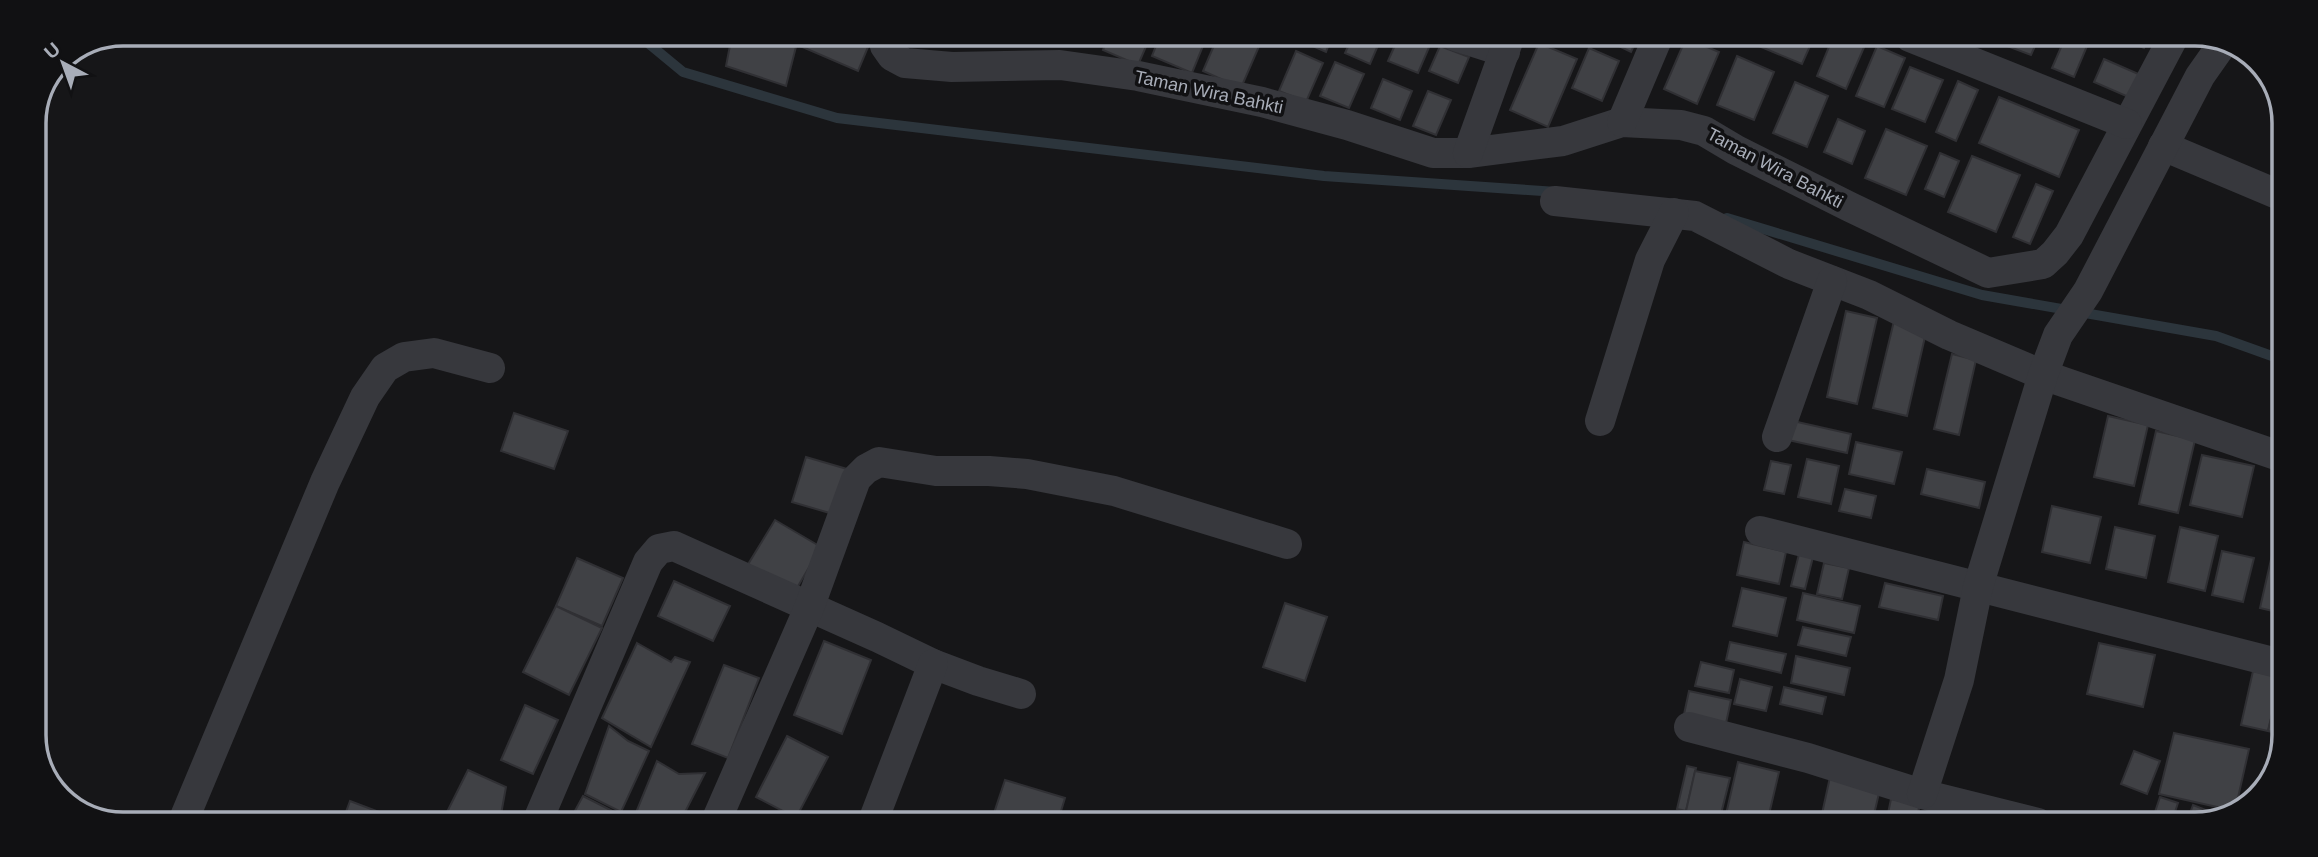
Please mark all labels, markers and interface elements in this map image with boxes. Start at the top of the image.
north arrow [28,28,98,98]
text: U [40,38,64,63]
street label: Taman Wira Bahkti [1133,67,1285,117]
street label: Taman Wira Bahkti [1704,124,1846,212]

